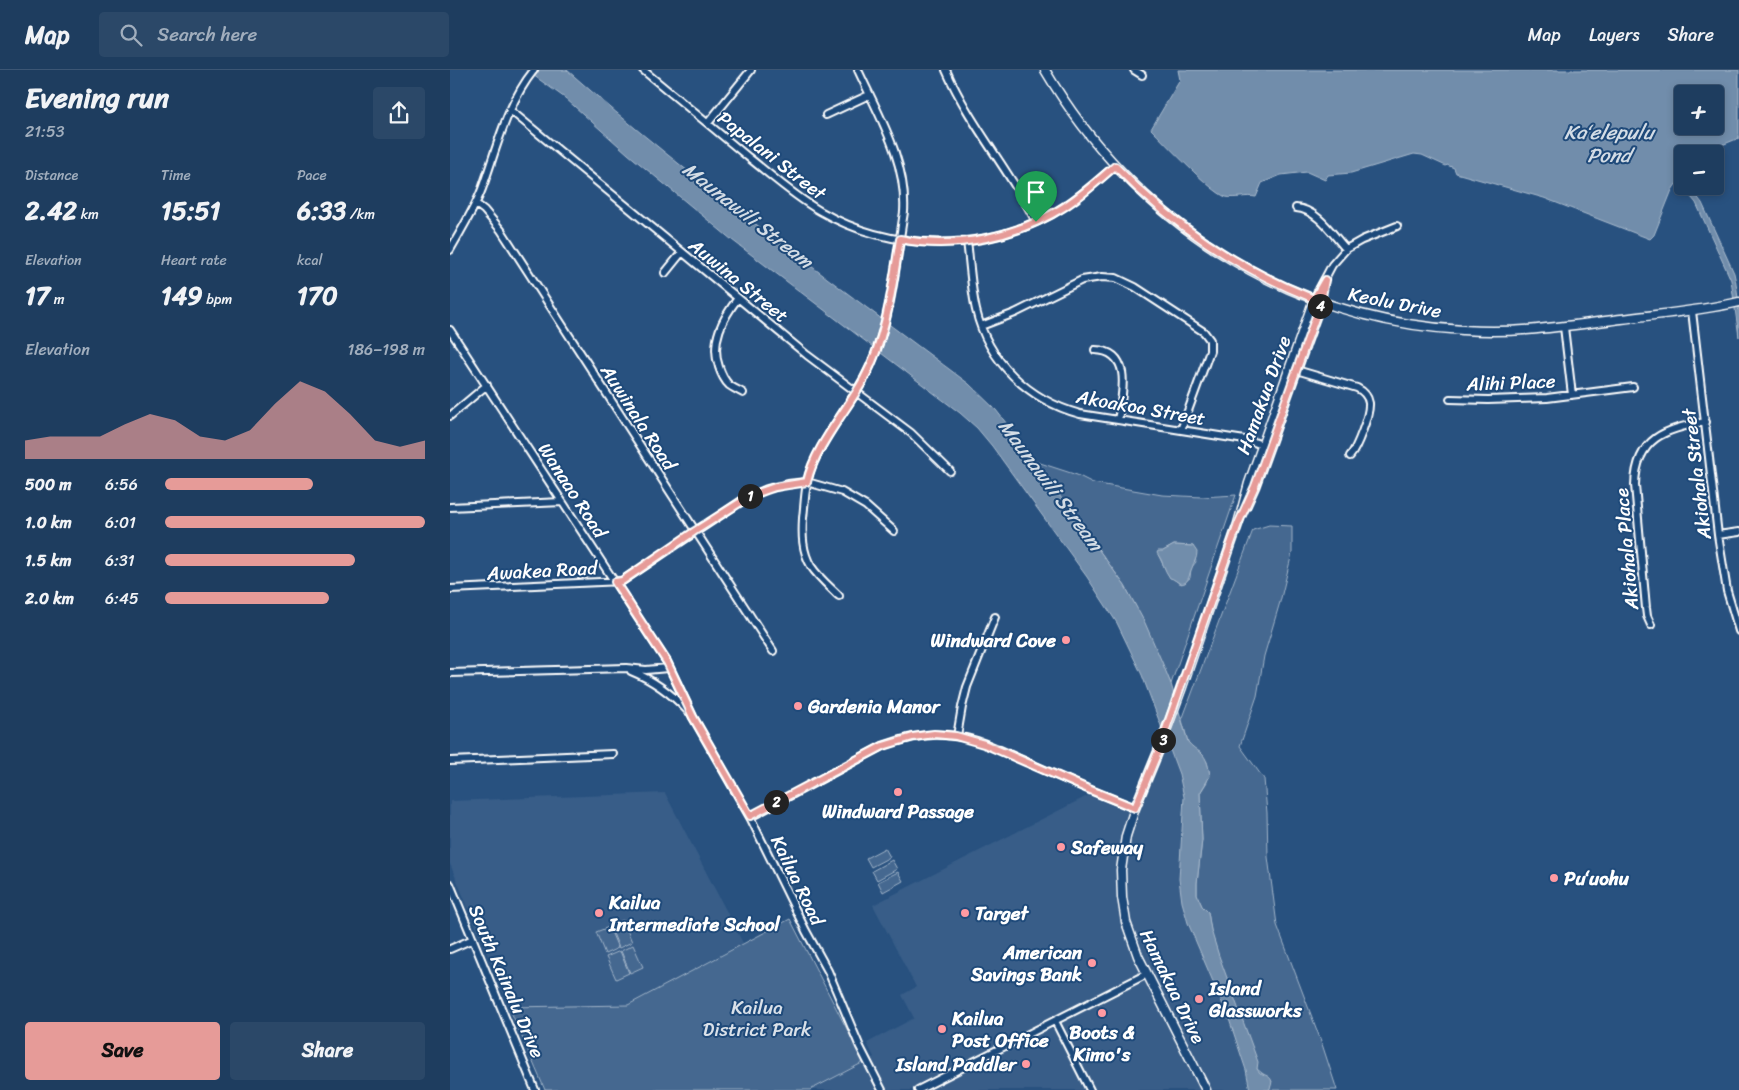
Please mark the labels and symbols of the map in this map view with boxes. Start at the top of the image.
street label: Papalani Street [710,102,834,209]
water label: Kaʻelepulu Pond [1564,115,1656,173]
water label: Maunawili Stream [675,153,822,279]
pin [1015,171,1057,222]
street label: Auwina Street [681,229,796,331]
street label: Keolu Drive [1345,277,1445,328]
pin: 4 [1308,294,1332,318]
street label: Hamakua Drive [1227,331,1300,459]
street label: Auwinala Road [591,357,687,479]
street label: Alihi Place [1465,364,1556,401]
street label: Akoakoa Street [1073,380,1208,435]
street label: Akiohala Street [1672,405,1721,542]
water label: Maunawili Stream [989,412,1113,560]
street label: Wanaao Road [529,436,617,547]
pin: 1 [738,484,762,508]
street label: Akiohala Place [1605,487,1648,612]
street label: Awakea Road [485,551,600,590]
place label: Windward Cove [931,624,1056,657]
marker: Windward Cove [1060,634,1072,646]
place label: Gardenia Manor [807,690,942,723]
marker: Gardenia Manor [792,700,804,712]
pin: 3 [1150,728,1176,752]
marker: Windward Passage [892,786,904,798]
pin: 2 [764,790,788,814]
place label: Windward Passage [822,795,974,828]
street label: Kailua Road [761,829,835,933]
place label: Safeway [1070,831,1144,864]
marker: Safeway [1055,841,1067,853]
place label: Puʻuohu [1564,862,1630,895]
marker: Puʻuohu [1548,872,1560,884]
place label: Kailua Intermediate School [608,886,781,941]
place label: Target [975,897,1030,930]
street label: South Kainalu Drive [459,899,554,1064]
marker: Kailua Intermediate School [593,907,605,919]
marker: Target [959,907,971,919]
street label: Hamakua Drive [1130,923,1215,1049]
place label: American Savings Bank [970,936,1083,991]
marker: American Savings Bank [1086,957,1098,969]
place label: Island Glassworks [1208,972,1303,1027]
park label: Kailua District Park [703,991,812,1046]
marker: Island Glassworks [1193,993,1205,1005]
place label: Kailua Post Office [951,1002,1049,1057]
marker: Boots & Kimo's [1096,1007,1108,1019]
place label: Boots & Kimo's [1069,1016,1135,1071]
marker: Kailua Post Office [936,1023,948,1035]
place label: Island Paddler [895,1048,1018,1081]
marker: Island Paddler [1020,1058,1032,1070]

